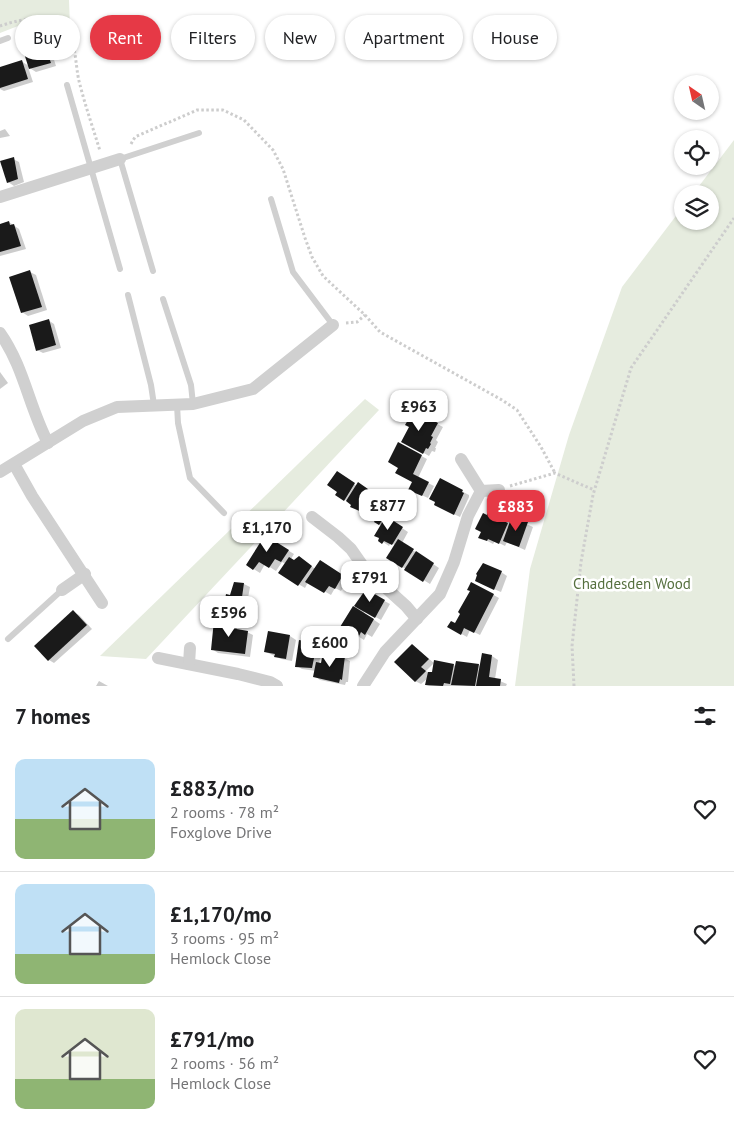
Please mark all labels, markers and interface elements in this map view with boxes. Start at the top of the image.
chip: Buy [15,15,80,60]
chip: Rent [90,15,161,60]
chip: Filters [171,15,255,60]
chip: New [265,15,335,60]
chip: Apartment [345,15,463,60]
chip: House [473,15,557,60]
north arrow [674,75,719,120]
map controls [674,75,719,230]
button: locate [674,130,719,175]
button: layers [674,185,719,230]
pin: £963 [389,390,449,432]
text: £963 [401,396,437,416]
pin: £877 [358,488,418,531]
pin: £883 [486,490,546,532]
text: £877 [370,495,406,515]
text: £883 [498,496,534,516]
pin: £1,170 [226,510,308,553]
text: £1,170 [242,517,292,537]
pin: £791 [340,560,400,603]
text: £791 [352,567,388,587]
park label: Chaddesden Wood [573,574,691,593]
pin: £596 [199,596,259,638]
text: £596 [211,602,247,622]
pin: £600 [300,626,360,668]
text: £600 [312,632,348,652]
icon: filters [691,702,719,730]
text: 7 homes [15,703,90,730]
text: £883/mo [170,775,254,802]
icon: home [55,779,115,839]
icon: heart [691,795,719,823]
text: 2 rooms · 78 m² [170,802,279,822]
text: Foxglove Drive [170,822,272,842]
text: £1,170/mo [170,901,272,928]
icon: home [55,904,115,964]
icon: heart [691,920,719,948]
text: 3 rooms · 95 m² [170,928,279,948]
text: Hemlock Close [170,948,271,968]
text: £791/mo [170,1026,254,1053]
icon: home [55,1029,115,1089]
icon: heart [691,1045,719,1073]
text: 2 rooms · 56 m² [170,1053,279,1073]
text: Hemlock Close [170,1073,271,1093]

